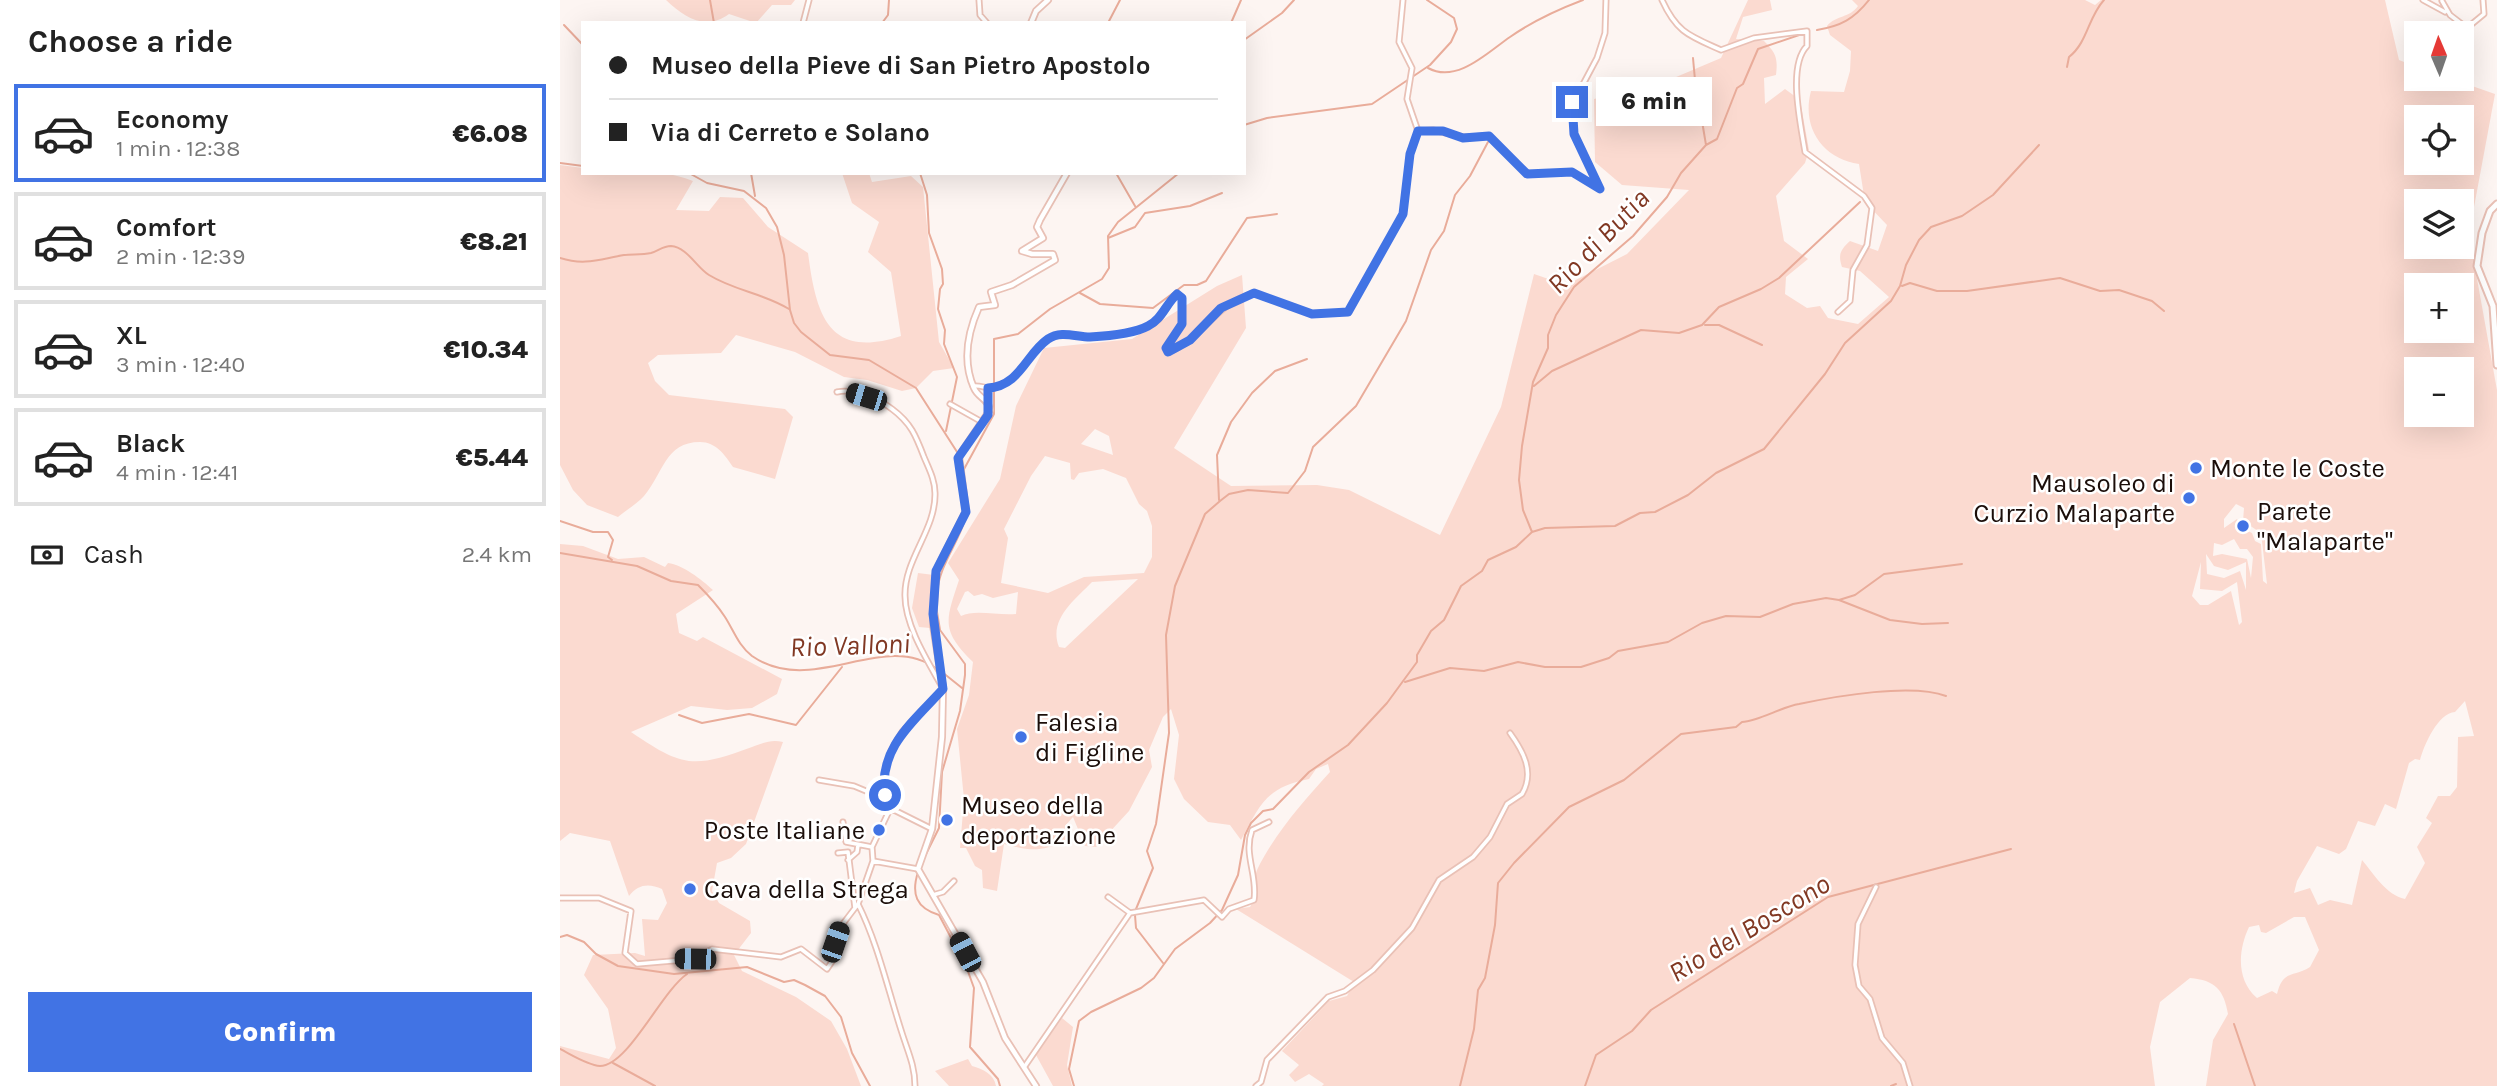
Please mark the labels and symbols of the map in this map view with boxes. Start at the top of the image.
north arrow [2404,21,2474,91]
callout: 6 min [1596,78,1712,126]
route end [1556,86,1588,118]
water label: Rio di Butia [1540,182,1656,300]
car [843,381,890,413]
place label: Monte le Coste [2210,453,2385,484]
marker: Monte le Coste [2188,460,2204,476]
place label: Mausoleo di Curzio Malaparte [1973,468,2175,529]
marker: Mausoleo di Curzio Malaparte [2181,490,2197,506]
place label: Parete "Malaparte" [2257,496,2393,557]
marker: Parete "Malaparte" [2235,518,2251,534]
water label: Rio Valloni [789,626,911,664]
place label: Falesia di Figline [1035,707,1144,768]
marker: Falesia di Figline [1013,729,1029,745]
route start [869,779,901,811]
place label: Museo della deportazione [961,790,1116,851]
marker: Museo della deportazione [939,812,955,828]
place label: Poste Italiane [704,815,865,846]
marker: Poste Italiane [871,822,887,838]
water label: Rio del Boscono [1662,867,1836,989]
place label: Cava della Strega [704,874,909,905]
marker: Cava della Strega [682,881,698,897]
car [819,919,852,965]
car [946,929,985,975]
car [674,948,717,970]

